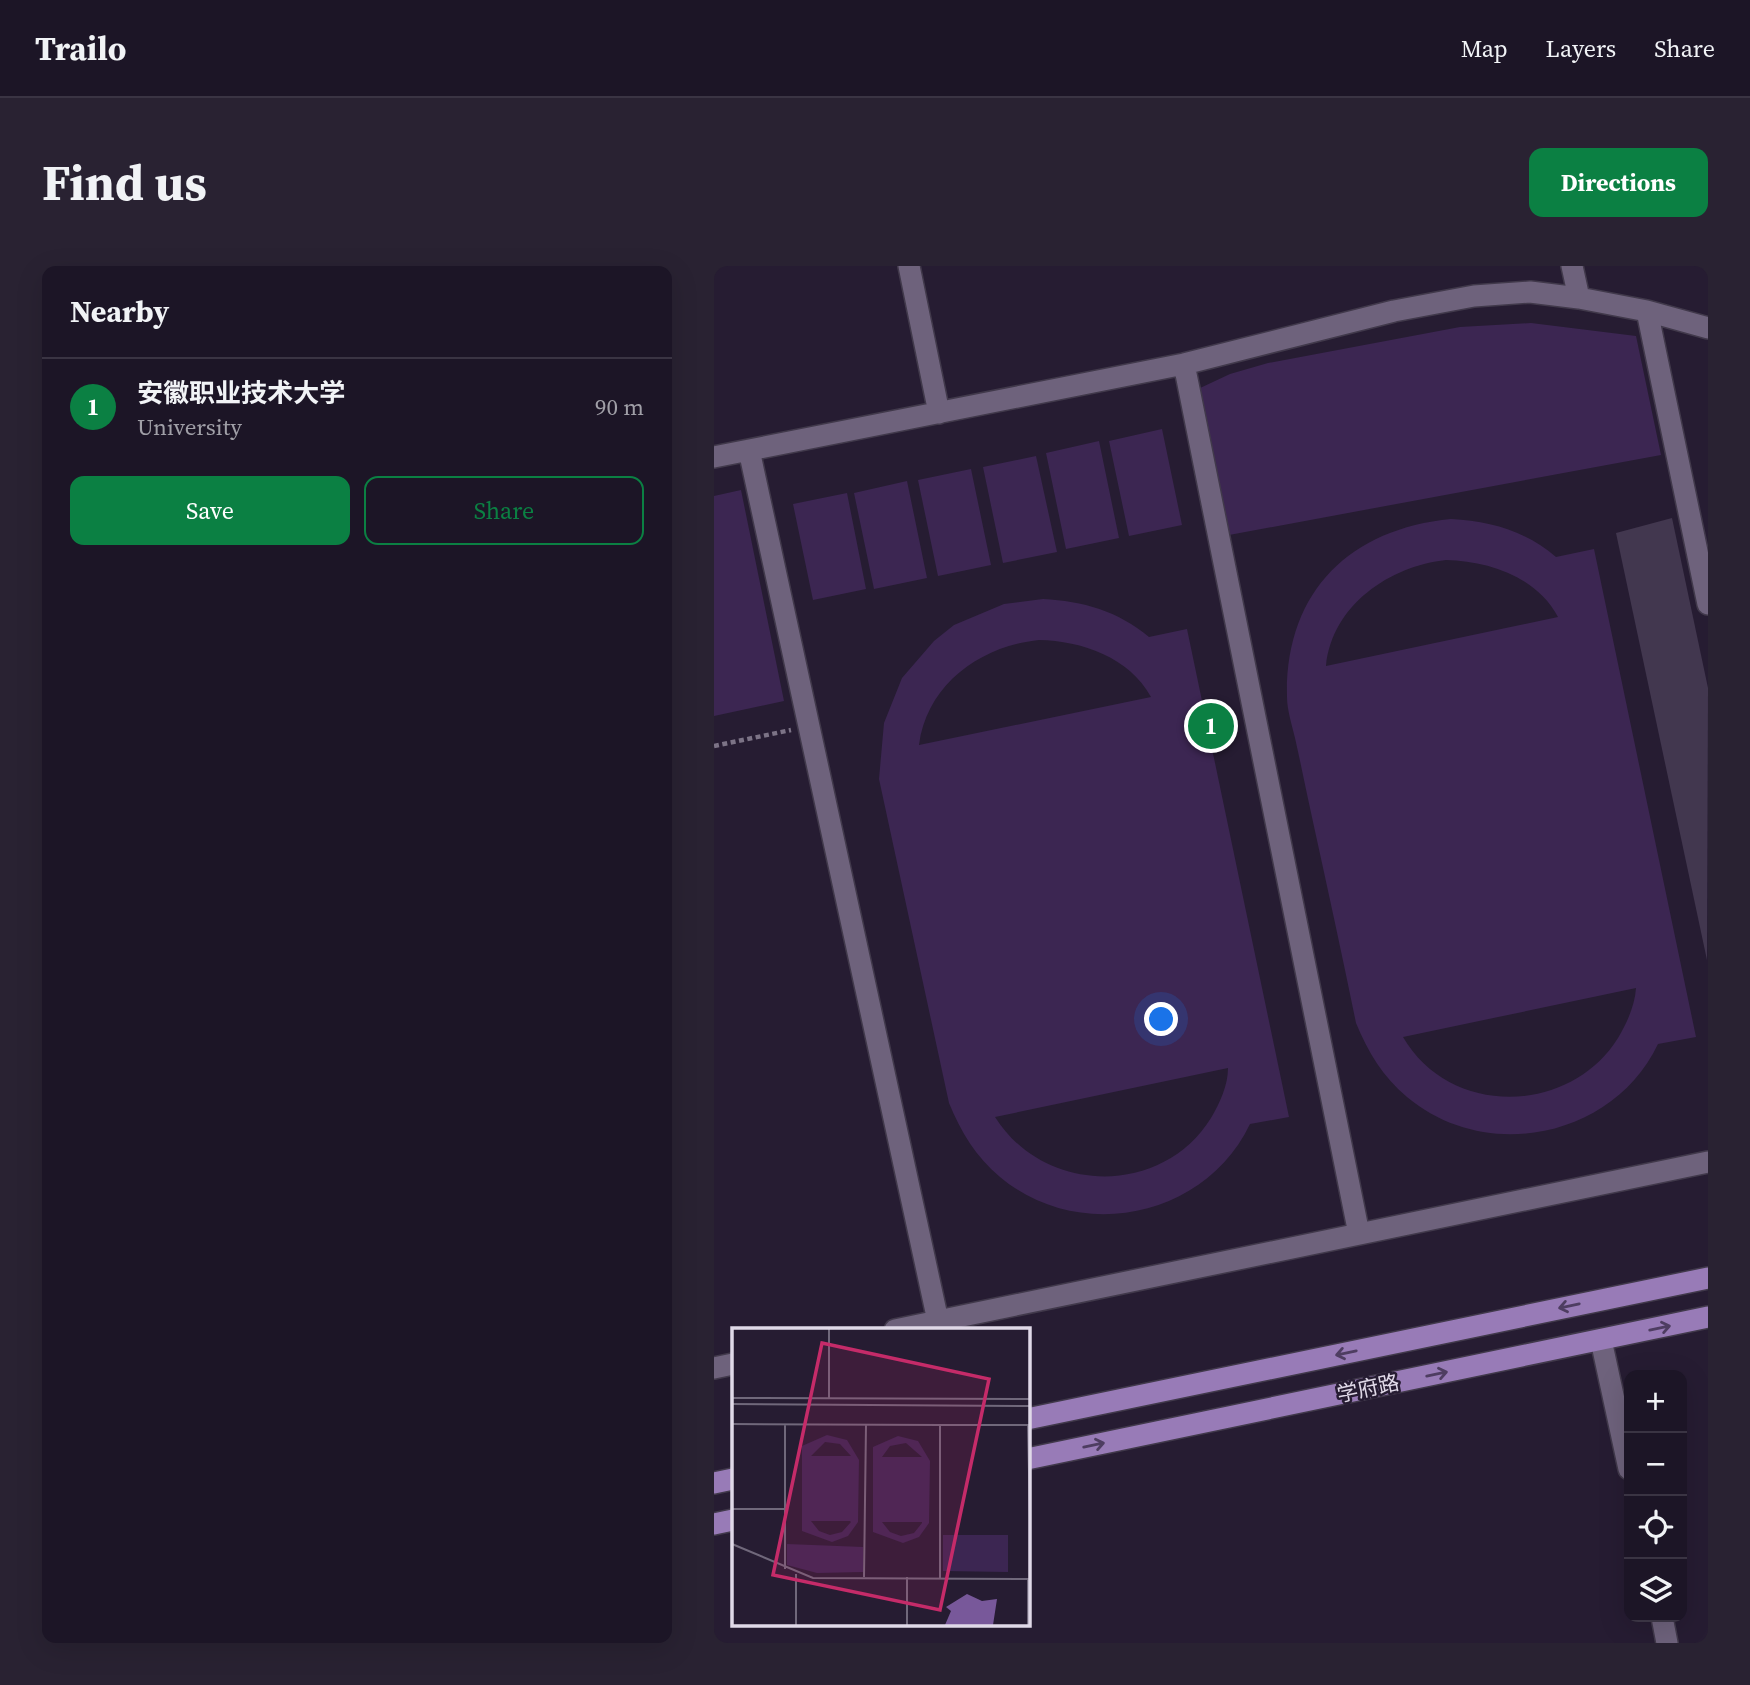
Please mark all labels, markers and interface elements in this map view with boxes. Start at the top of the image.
text: Trailo [35,26,127,71]
text: Map [1461,32,1508,65]
text: Layers [1546,32,1616,65]
text: Share [1654,32,1715,65]
button: Directions [1529,148,1708,217]
text: Find us [42,149,207,216]
text: Nearby [70,291,169,332]
text: 安徽职业技术大学 [137,375,345,411]
text: 1 [87,391,99,423]
text: 90 m [595,391,644,423]
text: University [137,411,242,443]
button: Save [70,476,350,545]
button: Share [364,476,644,545]
pin: 1 [1188,700,1234,752]
your location [1144,1002,1178,1036]
one-way arrow [1558,1300,1581,1314]
one-way arrow [1648,1320,1671,1334]
inset map [732,1328,1029,1626]
one-way arrow [1335,1346,1358,1360]
one-way arrow [1425,1366,1448,1380]
street label: 学府路 [1334,1367,1402,1409]
map controls [1624,1370,1687,1622]
button: + [1624,1370,1687,1433]
button: − [1624,1433,1687,1496]
one-way arrow [1082,1437,1105,1451]
button: locate [1624,1496,1687,1559]
button: layers [1624,1559,1687,1622]

